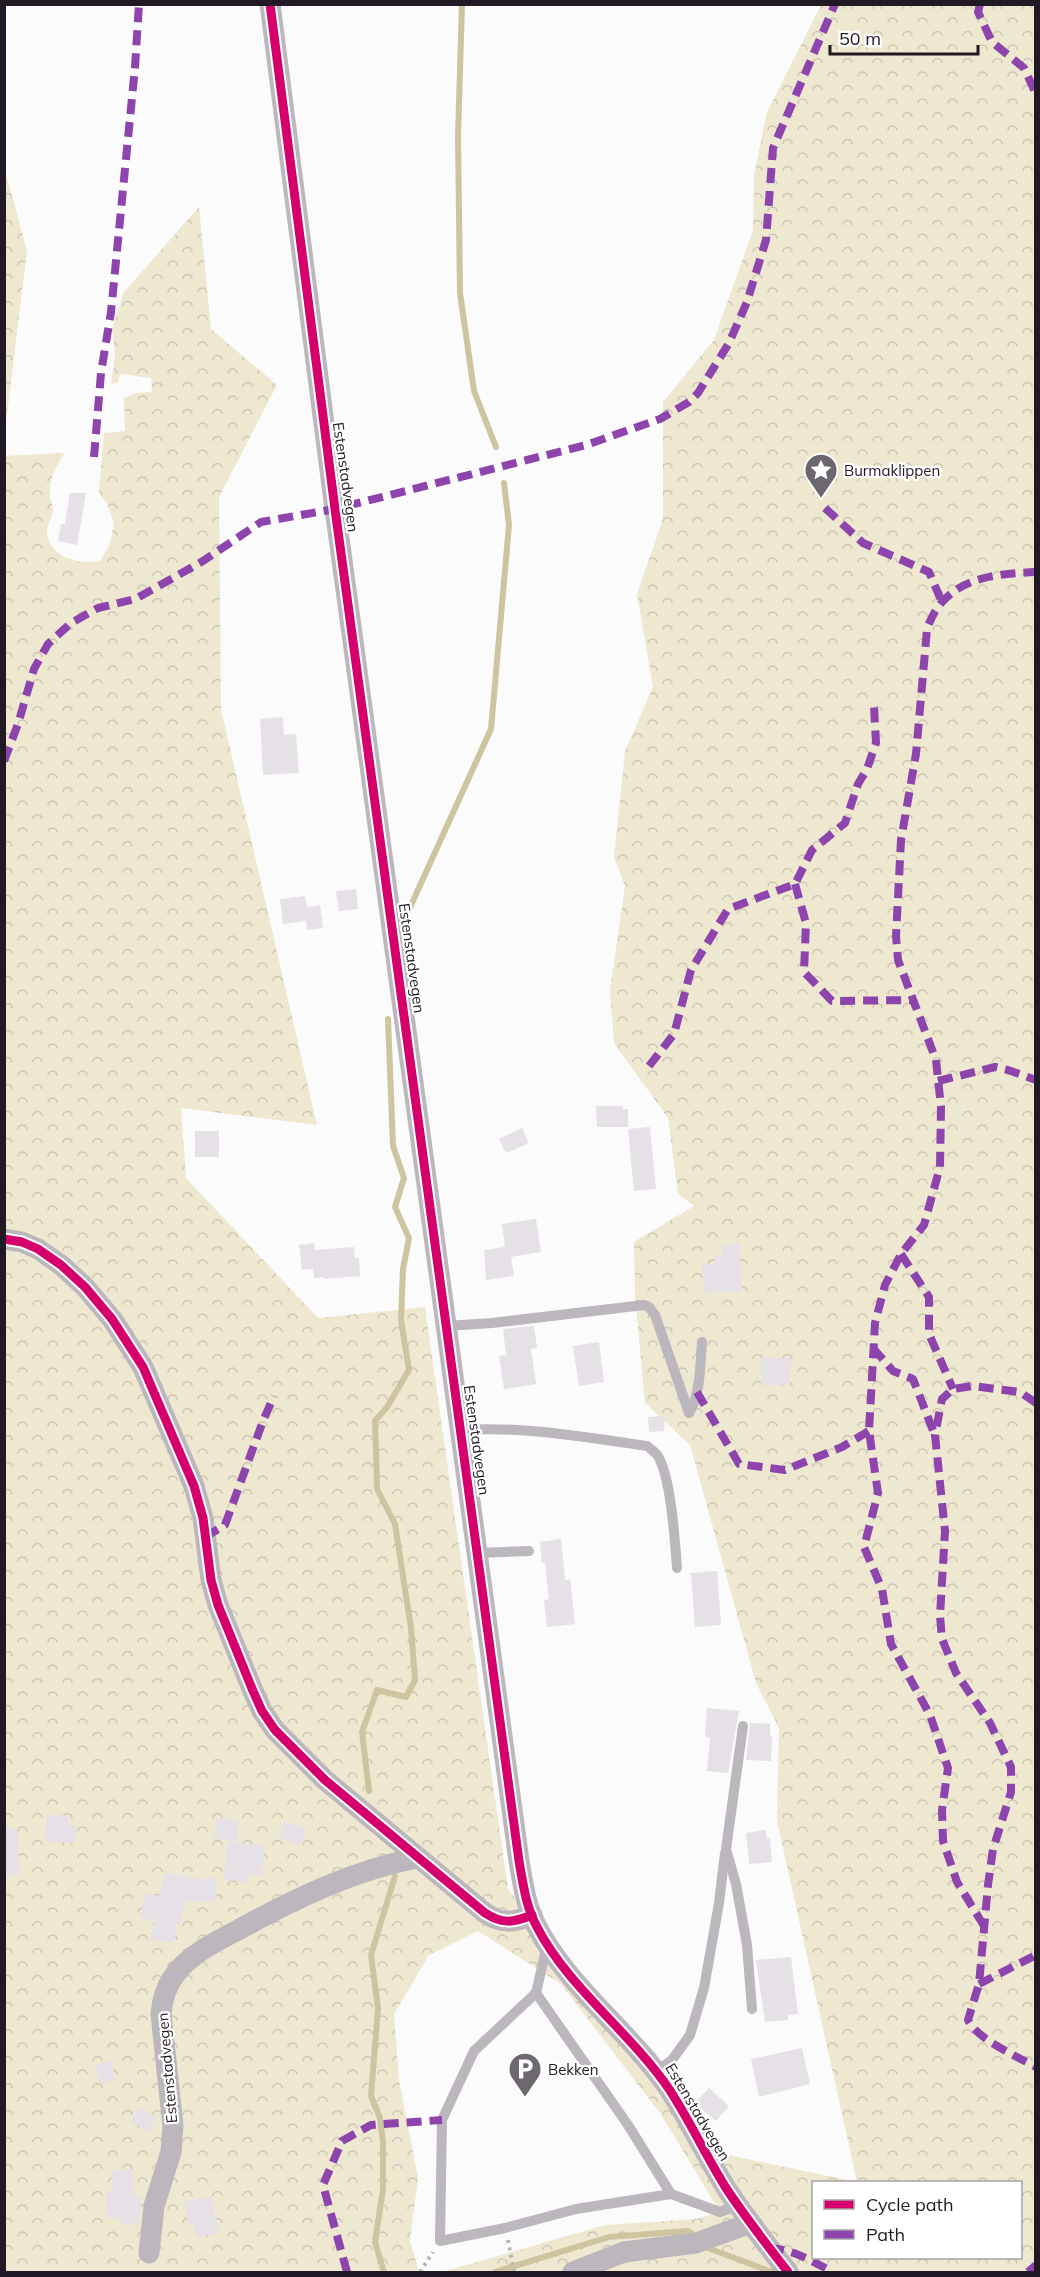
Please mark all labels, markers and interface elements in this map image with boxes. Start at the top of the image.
scale bar [830,18,978,56]
text: 50 m [839,27,881,50]
street label: Estenstadvegen [329,421,363,533]
place icon: Burmaklippen [803,452,839,499]
place label: Burmaklippen [844,461,940,480]
street label: Estenstadvegen [395,902,429,1014]
street label: Estenstadvegen [460,1384,494,1496]
street label: Estenstadvegen [153,2012,181,2124]
parking icon: Bekken [507,2051,543,2098]
place label: Bekken [548,2060,599,2079]
street label: Estenstadvegen [661,2060,735,2164]
legend [812,2181,1022,2259]
text: Cycle path [866,2193,953,2216]
text: Path [866,2223,905,2246]

